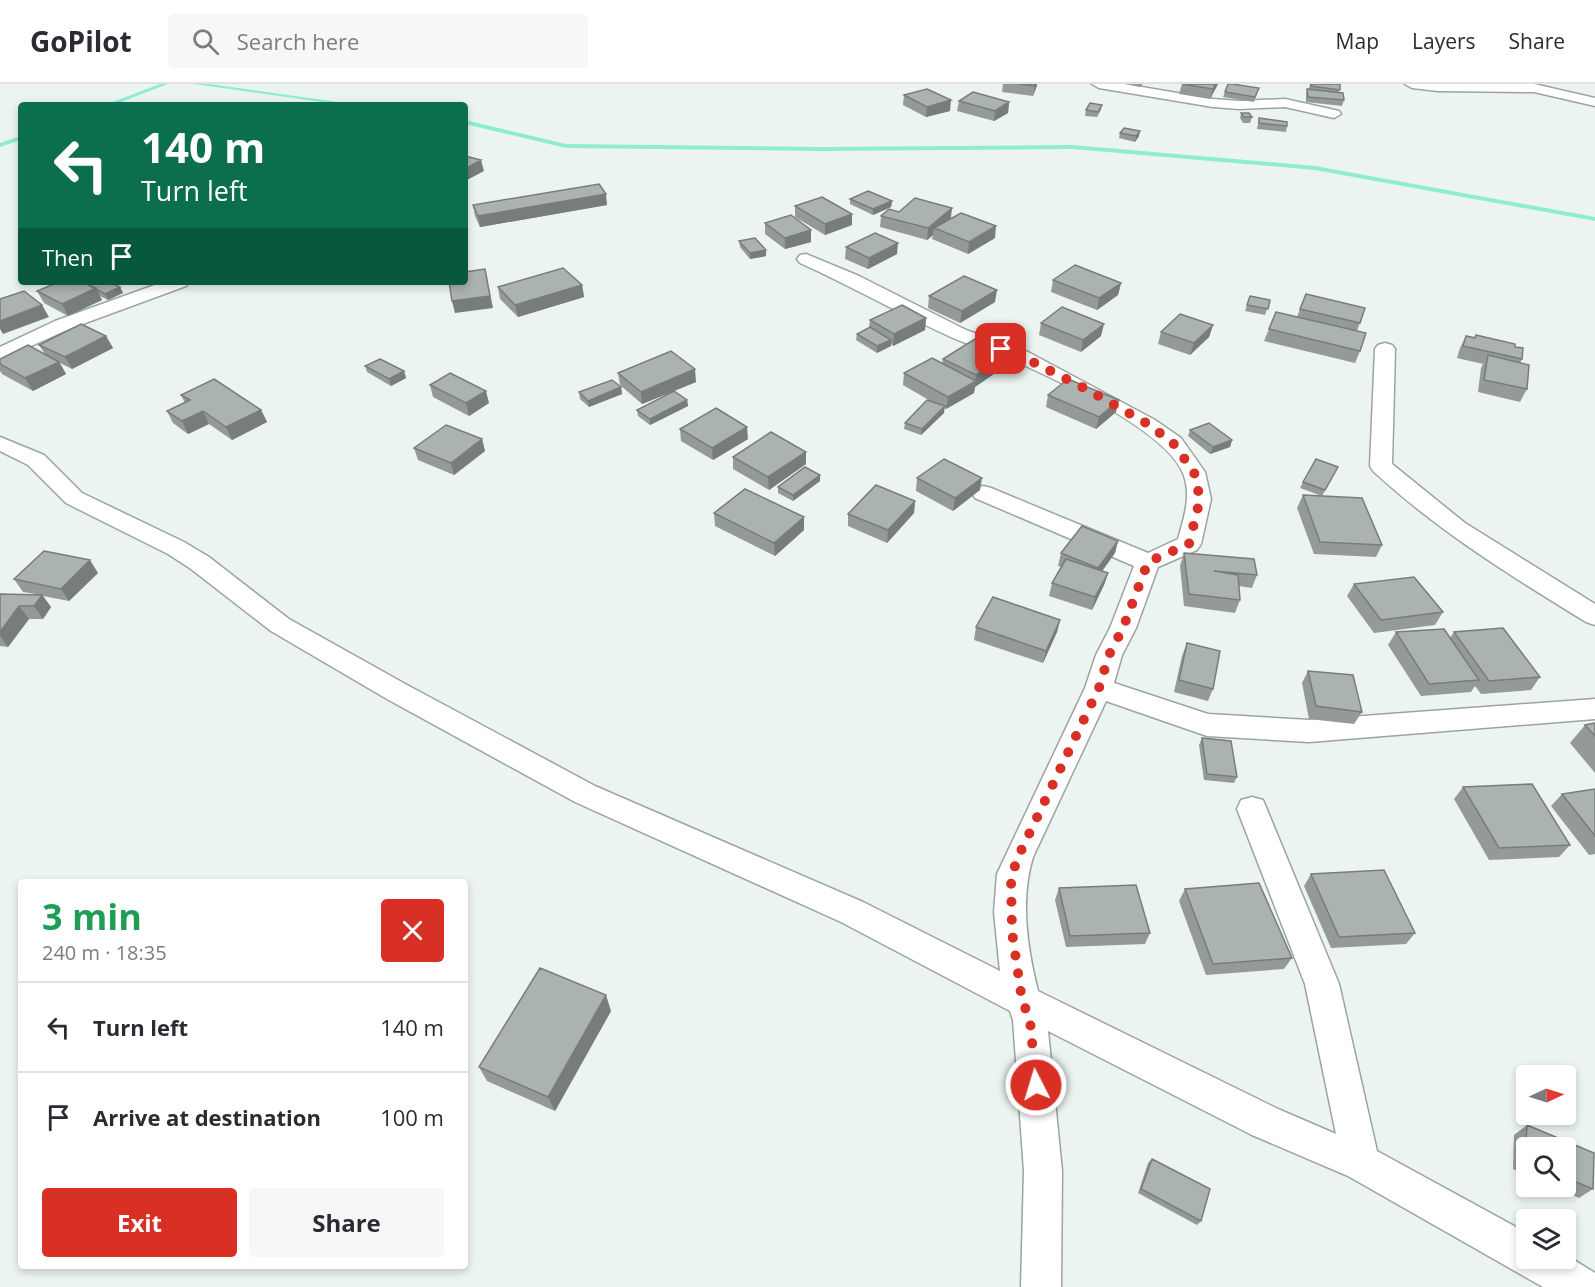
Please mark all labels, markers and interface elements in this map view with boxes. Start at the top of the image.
search box [168,14,588,68]
text: GoPilot [30,22,132,60]
icon: search [189,25,222,58]
text: Search here [237,26,359,56]
text: Map [1336,27,1379,55]
text: Layers [1412,27,1476,55]
text: Share [1509,27,1565,55]
text: 140 m [141,118,265,175]
icon: left [42,126,120,204]
text: Turn left [141,172,248,209]
icon: arrive [105,240,138,273]
text: Then [42,242,93,272]
pin [975,323,1026,374]
icon: arrive [984,332,1017,365]
text: 3 min [42,892,142,941]
button: close [381,899,444,962]
text: 240 m · 18:35 [42,939,167,966]
icon: left [42,1011,75,1044]
text: Turn left [93,1012,188,1042]
text: 140 m [380,1012,444,1042]
position arrow [1004,1053,1068,1117]
north arrow [1516,1065,1576,1125]
map controls [1516,1065,1576,1269]
icon: arrive [42,1101,75,1134]
text: Arrive at destination [93,1102,321,1132]
text: 100 m [380,1102,444,1132]
button: search [1516,1137,1576,1197]
button: Exit [42,1188,237,1257]
button: Share [249,1188,444,1257]
button: layers [1516,1209,1576,1269]

